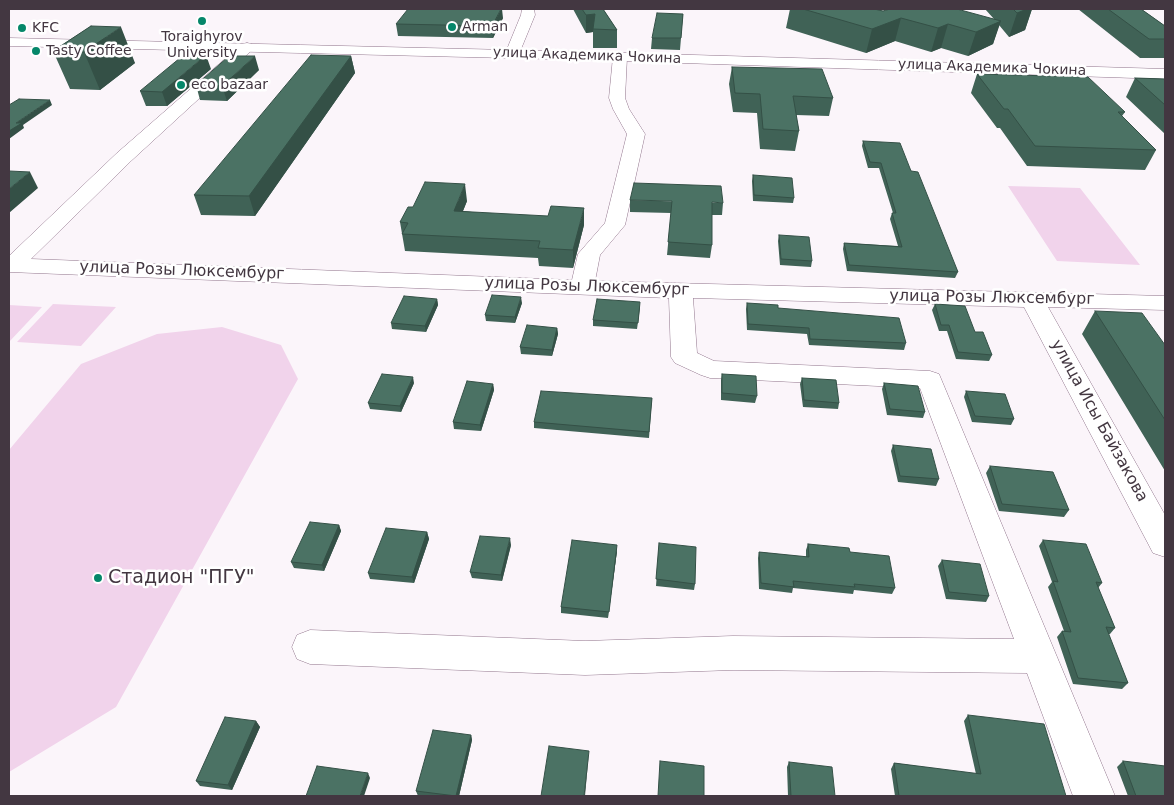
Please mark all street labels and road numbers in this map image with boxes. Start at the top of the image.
street label: улица Академика Чокина [493,44,681,68]
street label: улица Академика Чокина [898,56,1086,80]
street label: улица Розы Люксембург [79,258,285,284]
street label: улица Розы Люксембург [484,274,690,300]
street label: улица Розы Люксембург [889,287,1095,309]
street label: улица Исы Байзакова [1046,337,1152,505]

